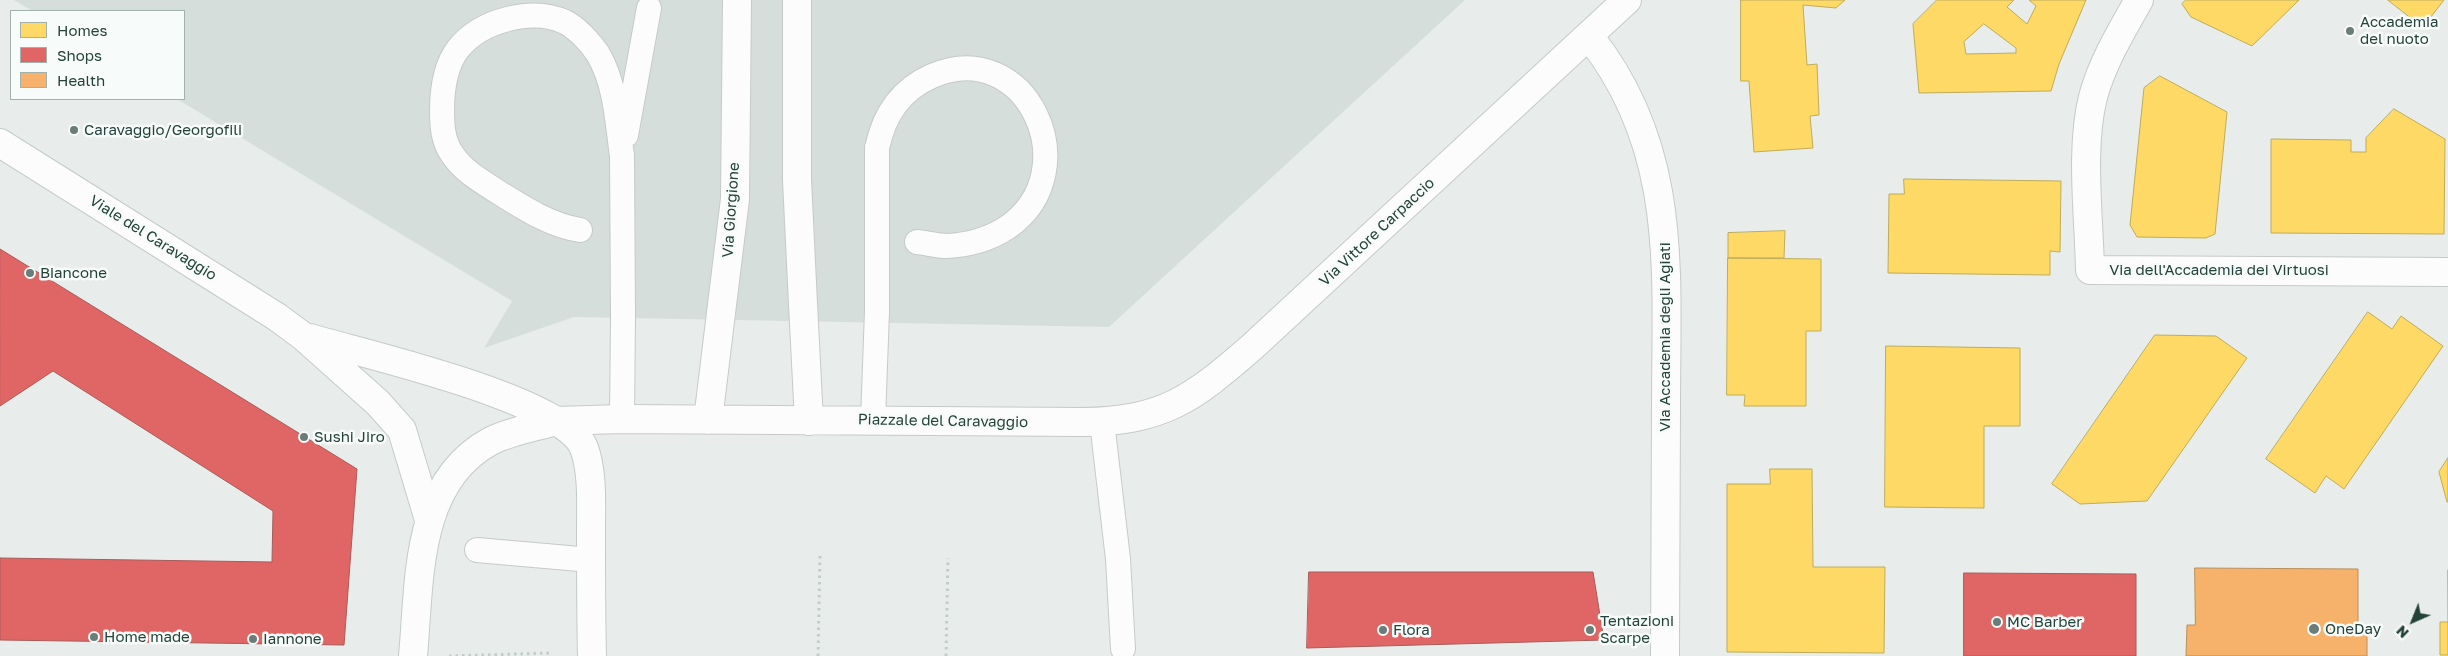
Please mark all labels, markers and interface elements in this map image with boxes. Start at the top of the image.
legend [10,10,185,100]
place label: Accademia del nuoto [2360,13,2438,48]
text: Homes [57,21,107,39]
marker: Accademia del nuoto [2344,25,2356,37]
text: Shops [57,46,102,64]
text: Health [57,71,105,89]
place label: Caravaggio/Georgofili [84,121,242,139]
marker: Caravaggio/Georgofili [68,124,80,136]
street label: Via Giorgione [719,162,743,258]
street label: Via Vittore Carpaccio [1316,174,1438,290]
street label: Viale del Caravaggio [86,192,220,284]
street label: Via Accademia degli Agiati [1656,242,1674,432]
street label: Via dell'Accademia dei Virtuosi [2109,261,2329,279]
place label: Biancone [40,264,107,282]
marker: Biancone [24,267,36,279]
street label: Piazzale del Caravaggio [858,411,1028,431]
place label: Sushi Jiro [314,428,385,446]
marker: Sushi Jiro [298,431,310,443]
north arrow [2388,596,2438,646]
place label: Tentazioni Scarpe [1600,612,1674,647]
place label: MC Barber [2007,613,2082,631]
marker: MC Barber [1991,616,2003,628]
place label: OneDay [2325,620,2381,638]
place label: Flora [1393,621,1430,639]
marker: OneDay [2307,622,2321,636]
text: N [2393,622,2412,642]
marker: Flora [1377,624,1389,636]
marker: Tentazioni Scarpe [1584,624,1596,636]
place label: Home made [104,628,190,646]
place label: Iannone [263,630,322,648]
marker: Home made [88,631,100,643]
marker: Iannone [247,633,259,645]

